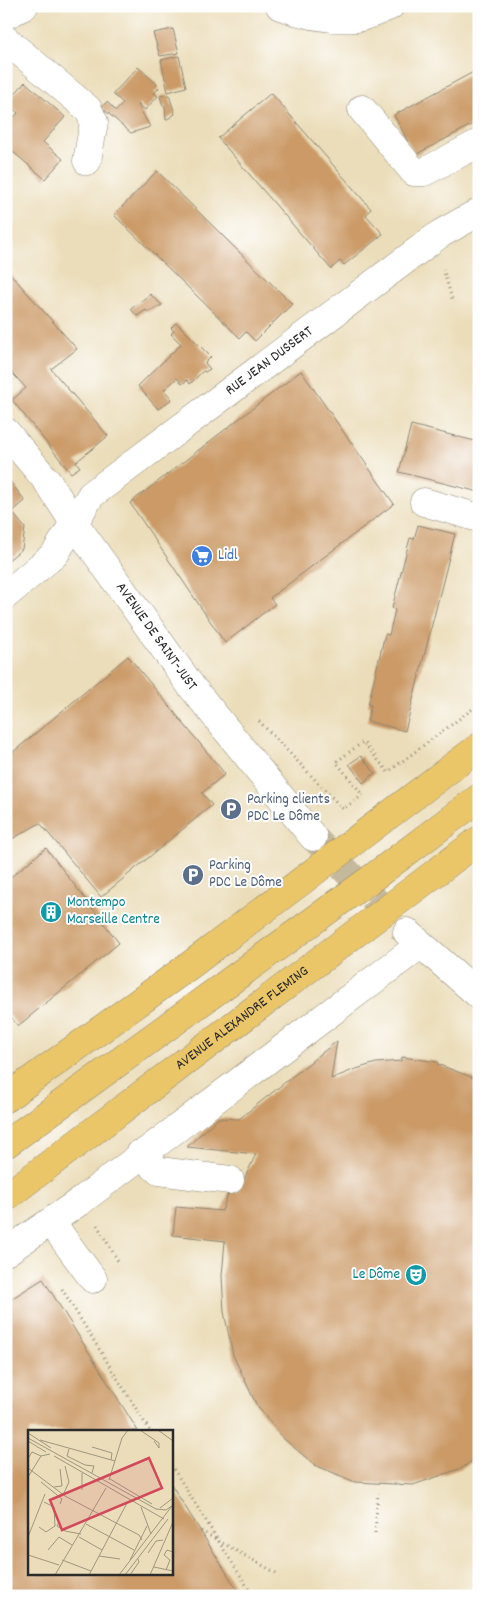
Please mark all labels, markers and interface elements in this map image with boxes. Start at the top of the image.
street label: RUE JEAN DUSSERT [221,321,318,402]
supermarket icon: Lidl [190,544,214,568]
place label: Lidl [218,545,238,567]
street label: AVENUE DE SAINT-JUST [109,578,202,696]
place label: Parking clients PDC Le Dôme [247,789,330,828]
parking icon: Parking clients PDC Le Dôme [219,797,243,821]
place label: Parking PDC Le Dôme [209,855,282,894]
parking icon: Parking PDC Le Dôme [181,863,205,887]
place label: Montempo Marseille Centre [67,892,160,931]
building icon: Montempo Marseille Centre [39,900,63,924]
street label: AVENUE ALEXANDRE FLEMING [171,961,314,1076]
theatre icon: Le Dôme [404,1263,428,1287]
place label: Le Dôme [353,1264,400,1286]
inset map [28,1430,172,1574]

